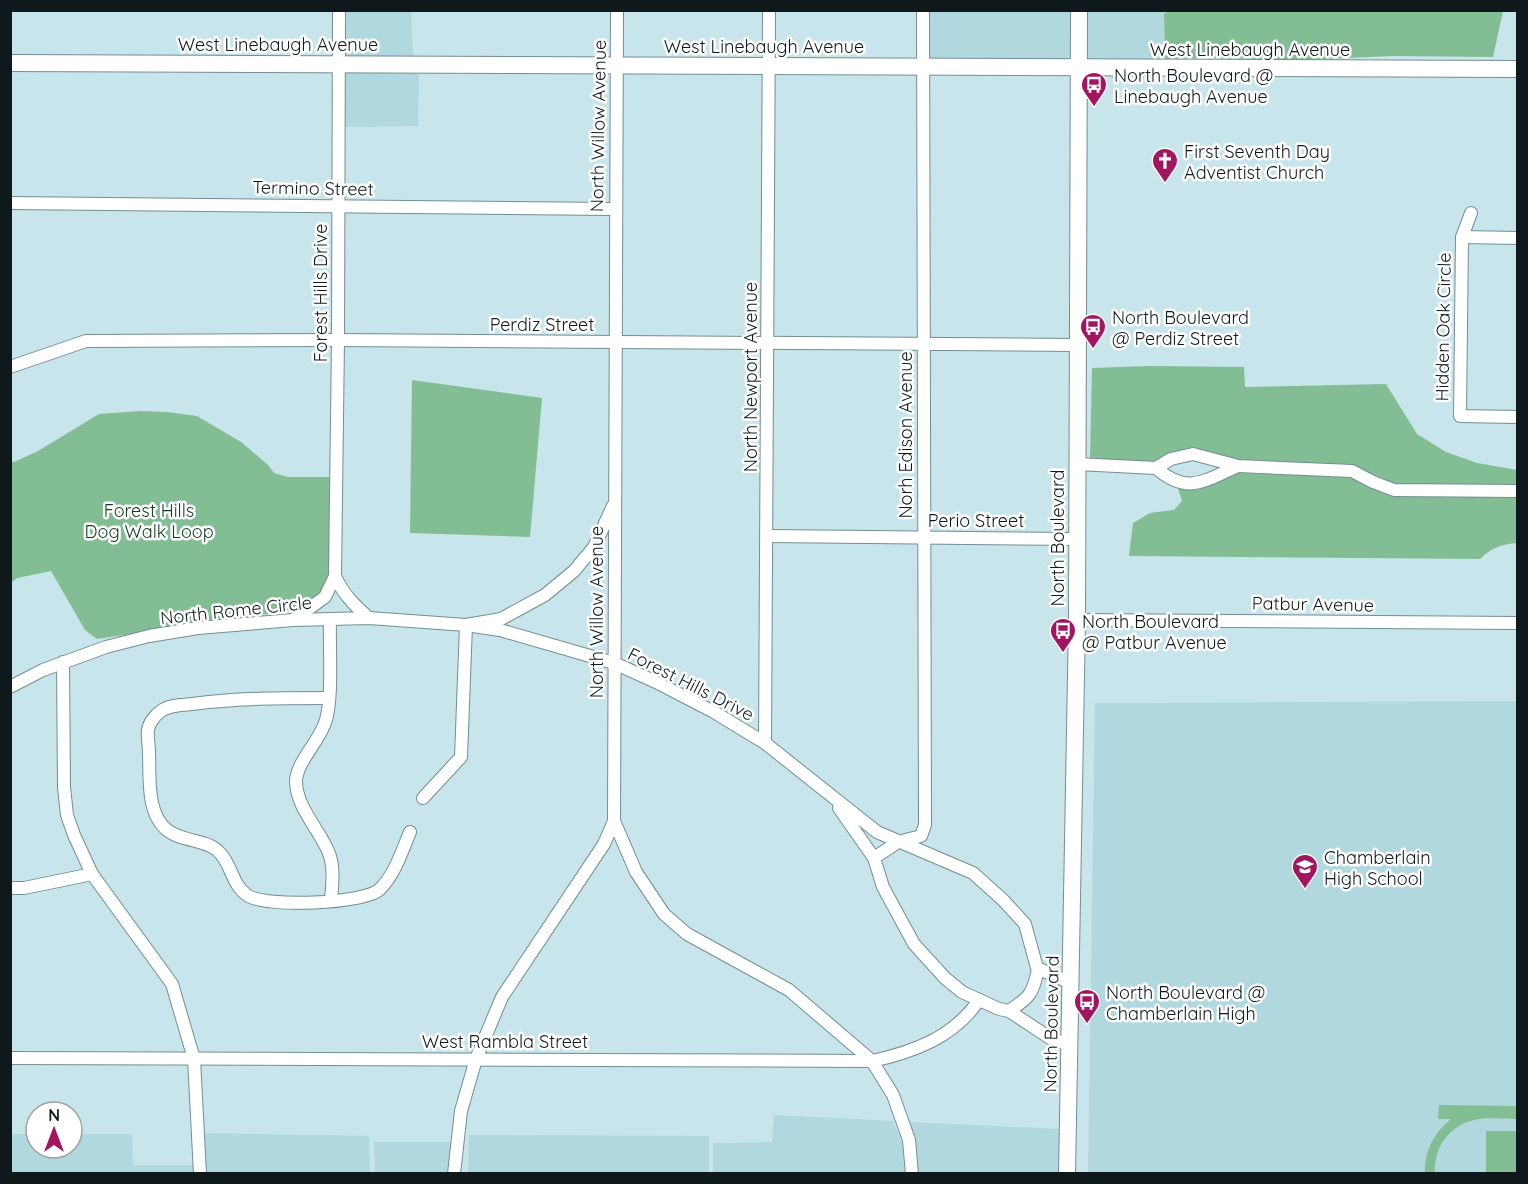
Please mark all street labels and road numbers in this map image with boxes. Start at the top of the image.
street label: West Linebaugh Avenue [178,33,378,56]
street label: West Linebaugh Avenue [664,35,864,58]
street label: West Linebaugh Avenue [1150,38,1350,61]
street label: North Willow Avenue [585,40,611,212]
street label: Termino Street [252,175,374,201]
street label: Forest Hills Drive [309,224,332,362]
street label: Hidden Oak Circle [1430,252,1456,402]
street label: North Newport Avenue [739,282,762,472]
street label: Perdiz Street [490,313,594,336]
street label: Norh Edison Avenue [894,351,917,519]
street label: North Boulevard [1046,470,1069,606]
street label: Perio Street [928,509,1024,532]
street label: North Willow Avenue [585,526,608,698]
street label: North Rome Circle [159,591,313,629]
street label: Patbur Avenue [1252,591,1374,617]
street label: Forest Hills Drive [624,642,758,726]
street label: North Boulevard [1038,955,1064,1093]
street label: West Rambla Street [422,1030,588,1053]

